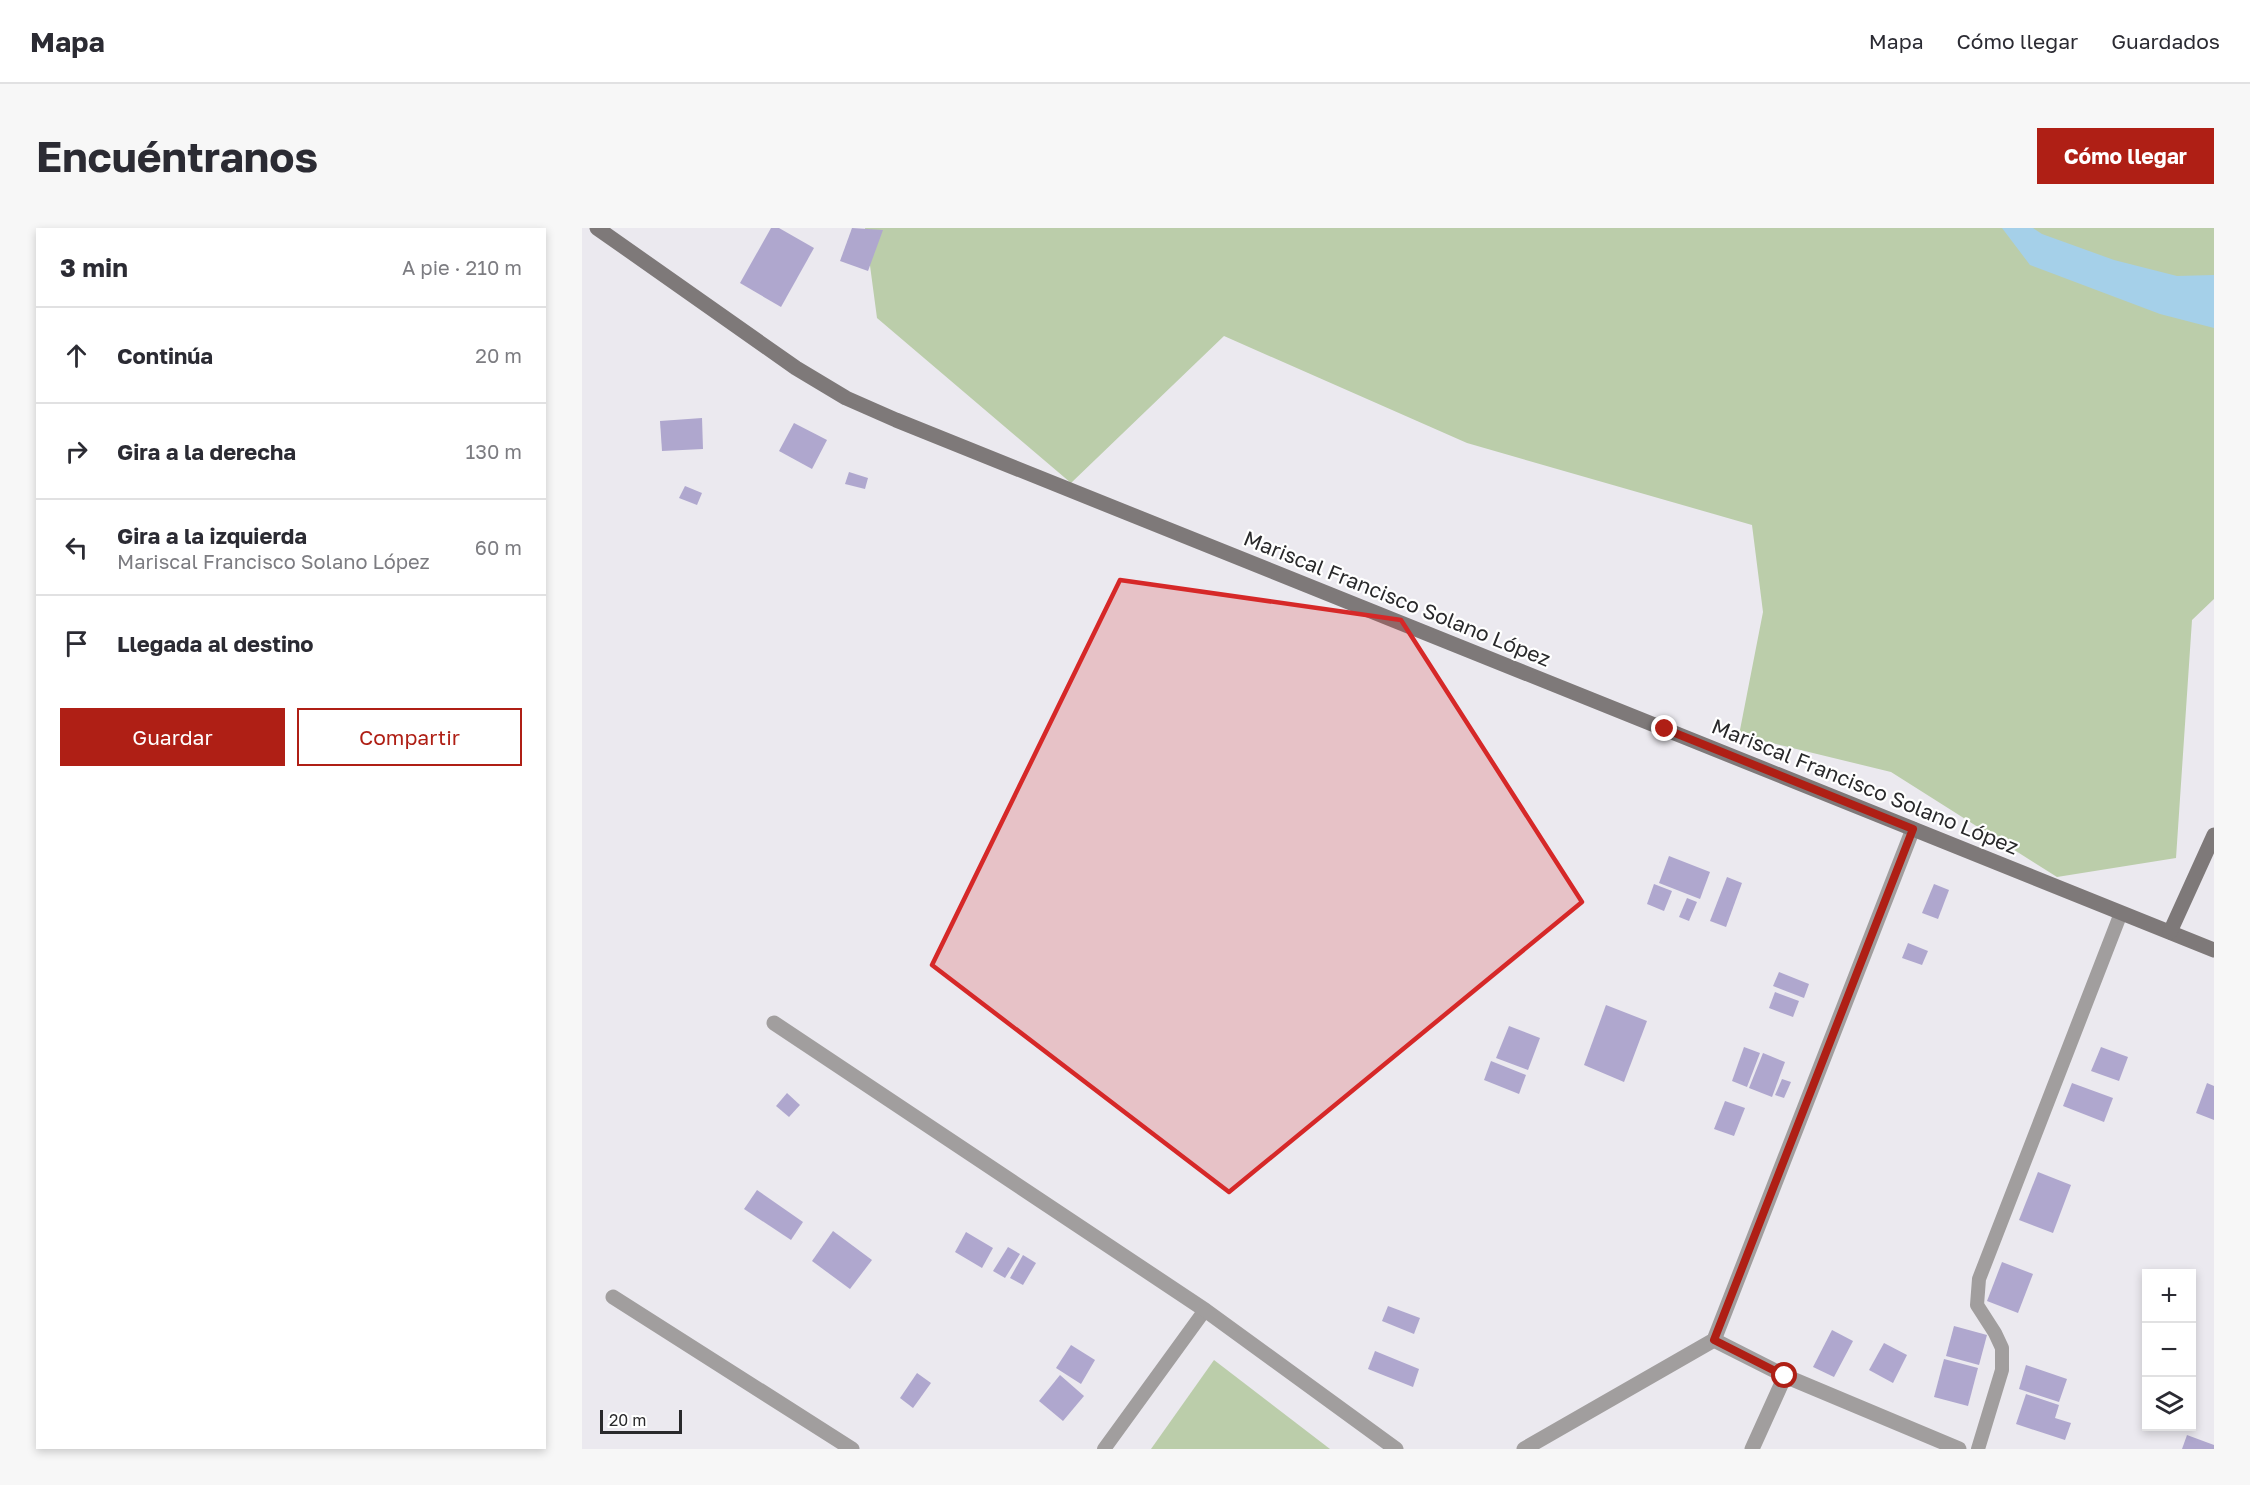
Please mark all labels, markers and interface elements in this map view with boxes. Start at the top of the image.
text: Mapa [30,25,105,58]
text: Mapa [1869,28,1924,54]
text: Cómo llegar [1957,28,2078,54]
text: Guardados [2111,28,2220,54]
button: Cómo llegar [2037,128,2214,184]
text: Encuéntranos [36,131,318,181]
text: 3 min [60,252,128,283]
text: A pie · 210 m [402,255,522,279]
icon: ahead [60,339,93,372]
text: Continúa [117,342,213,369]
text: 20 m [475,343,522,367]
icon: right [60,435,93,468]
text: Gira a la derecha [117,438,296,465]
text: 130 m [466,439,522,463]
text: Gira a la izquierda [117,522,307,549]
street label: Mariscal Francisco Solano López [1240,524,1555,672]
icon: left [60,531,93,564]
text: 60 m [475,535,522,559]
text: Mariscal Francisco Solano López [117,549,430,573]
icon: arrive [60,627,93,660]
text: Llegada al destino [117,630,314,657]
button: Guardar [60,708,285,766]
button: Compartir [297,708,522,766]
street label: Mariscal Francisco Solano López [1708,712,2023,860]
route end [1651,715,1677,741]
map controls [2142,1269,2196,1431]
button: + [2142,1269,2196,1323]
button: − [2142,1323,2196,1377]
route start [1771,1362,1797,1388]
button: layers [2142,1377,2196,1431]
scale bar [600,1407,682,1434]
text: 20 m [609,1410,646,1430]

